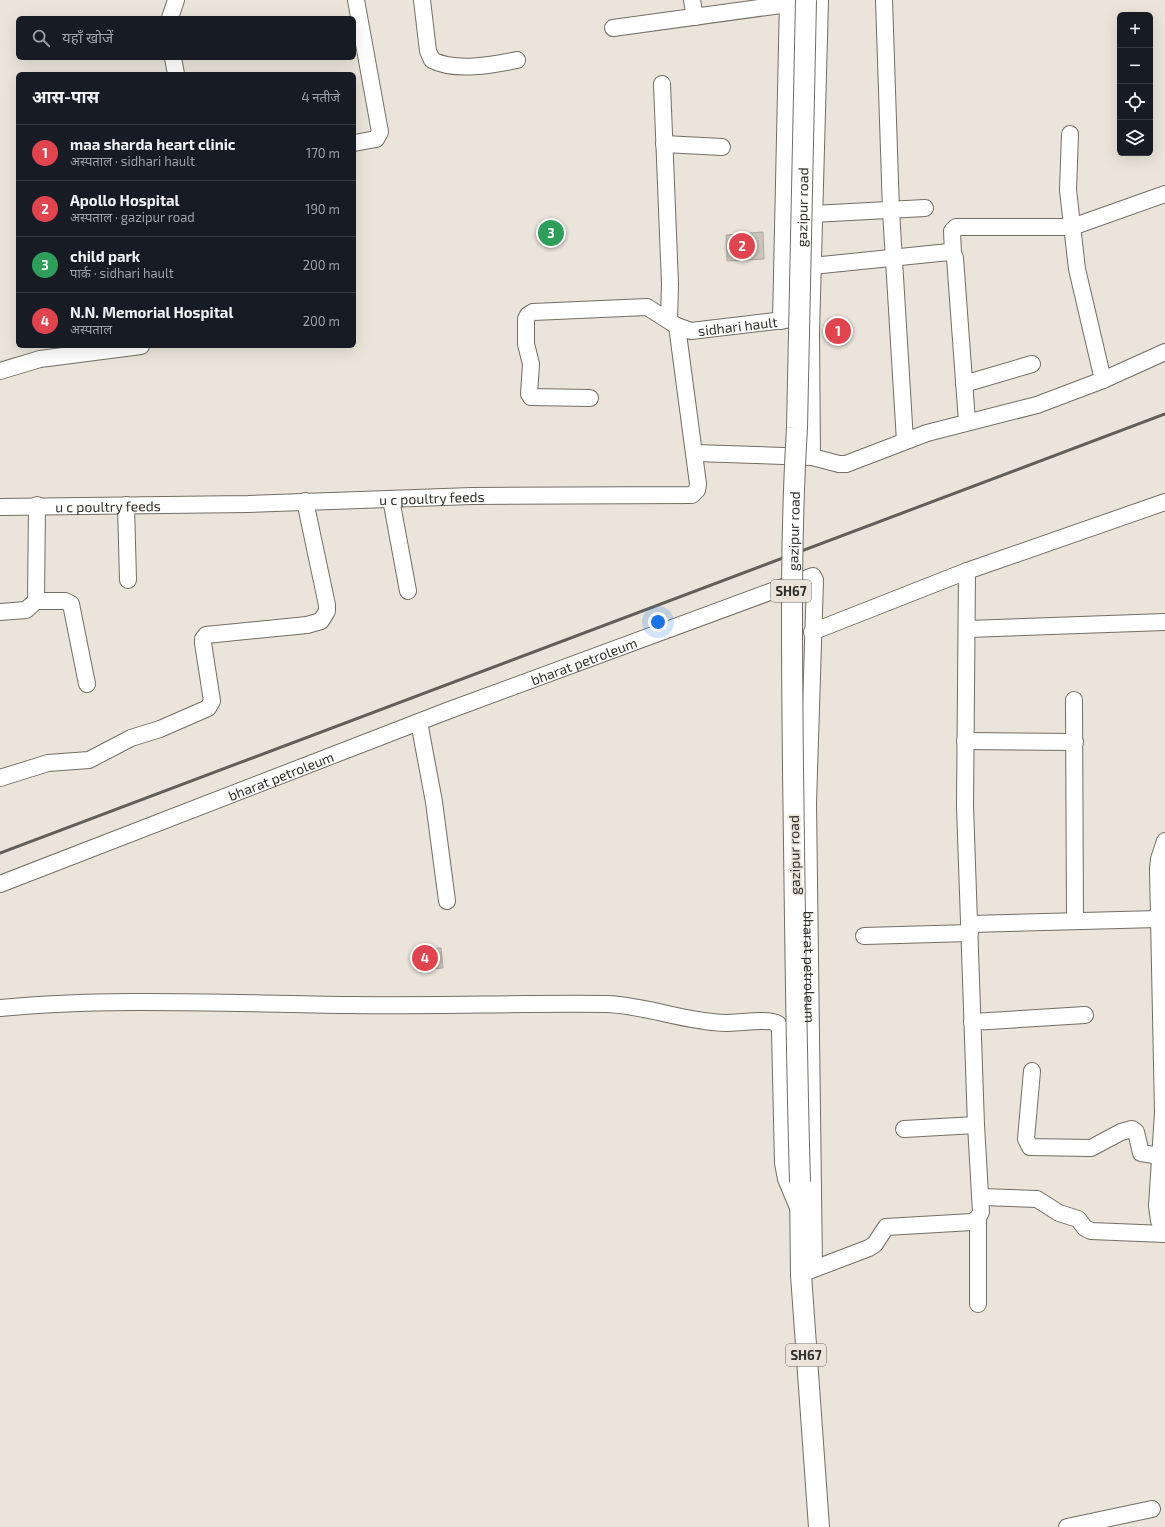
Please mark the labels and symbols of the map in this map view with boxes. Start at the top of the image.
street label: gazipur road [792,167,811,247]
pin: 3 [538,218,564,248]
pin: 2 [729,231,755,261]
street label: sidhari hault [697,312,778,339]
pin: 1 [825,316,851,346]
street label: u c poultry feeds [379,487,485,508]
street label: gazipur road [784,491,802,571]
street label: u c poultry feeds [55,497,161,515]
road number: SH67 [771,580,811,602]
your location [648,612,668,632]
street label: bharat petroleum [528,633,639,688]
street label: bharat petroleum [225,747,336,803]
street label: gazipur road [785,815,803,895]
street label: bharat petroleum [801,911,819,1023]
pin: 4 [412,943,438,973]
road number: SH67 [786,1344,826,1366]

